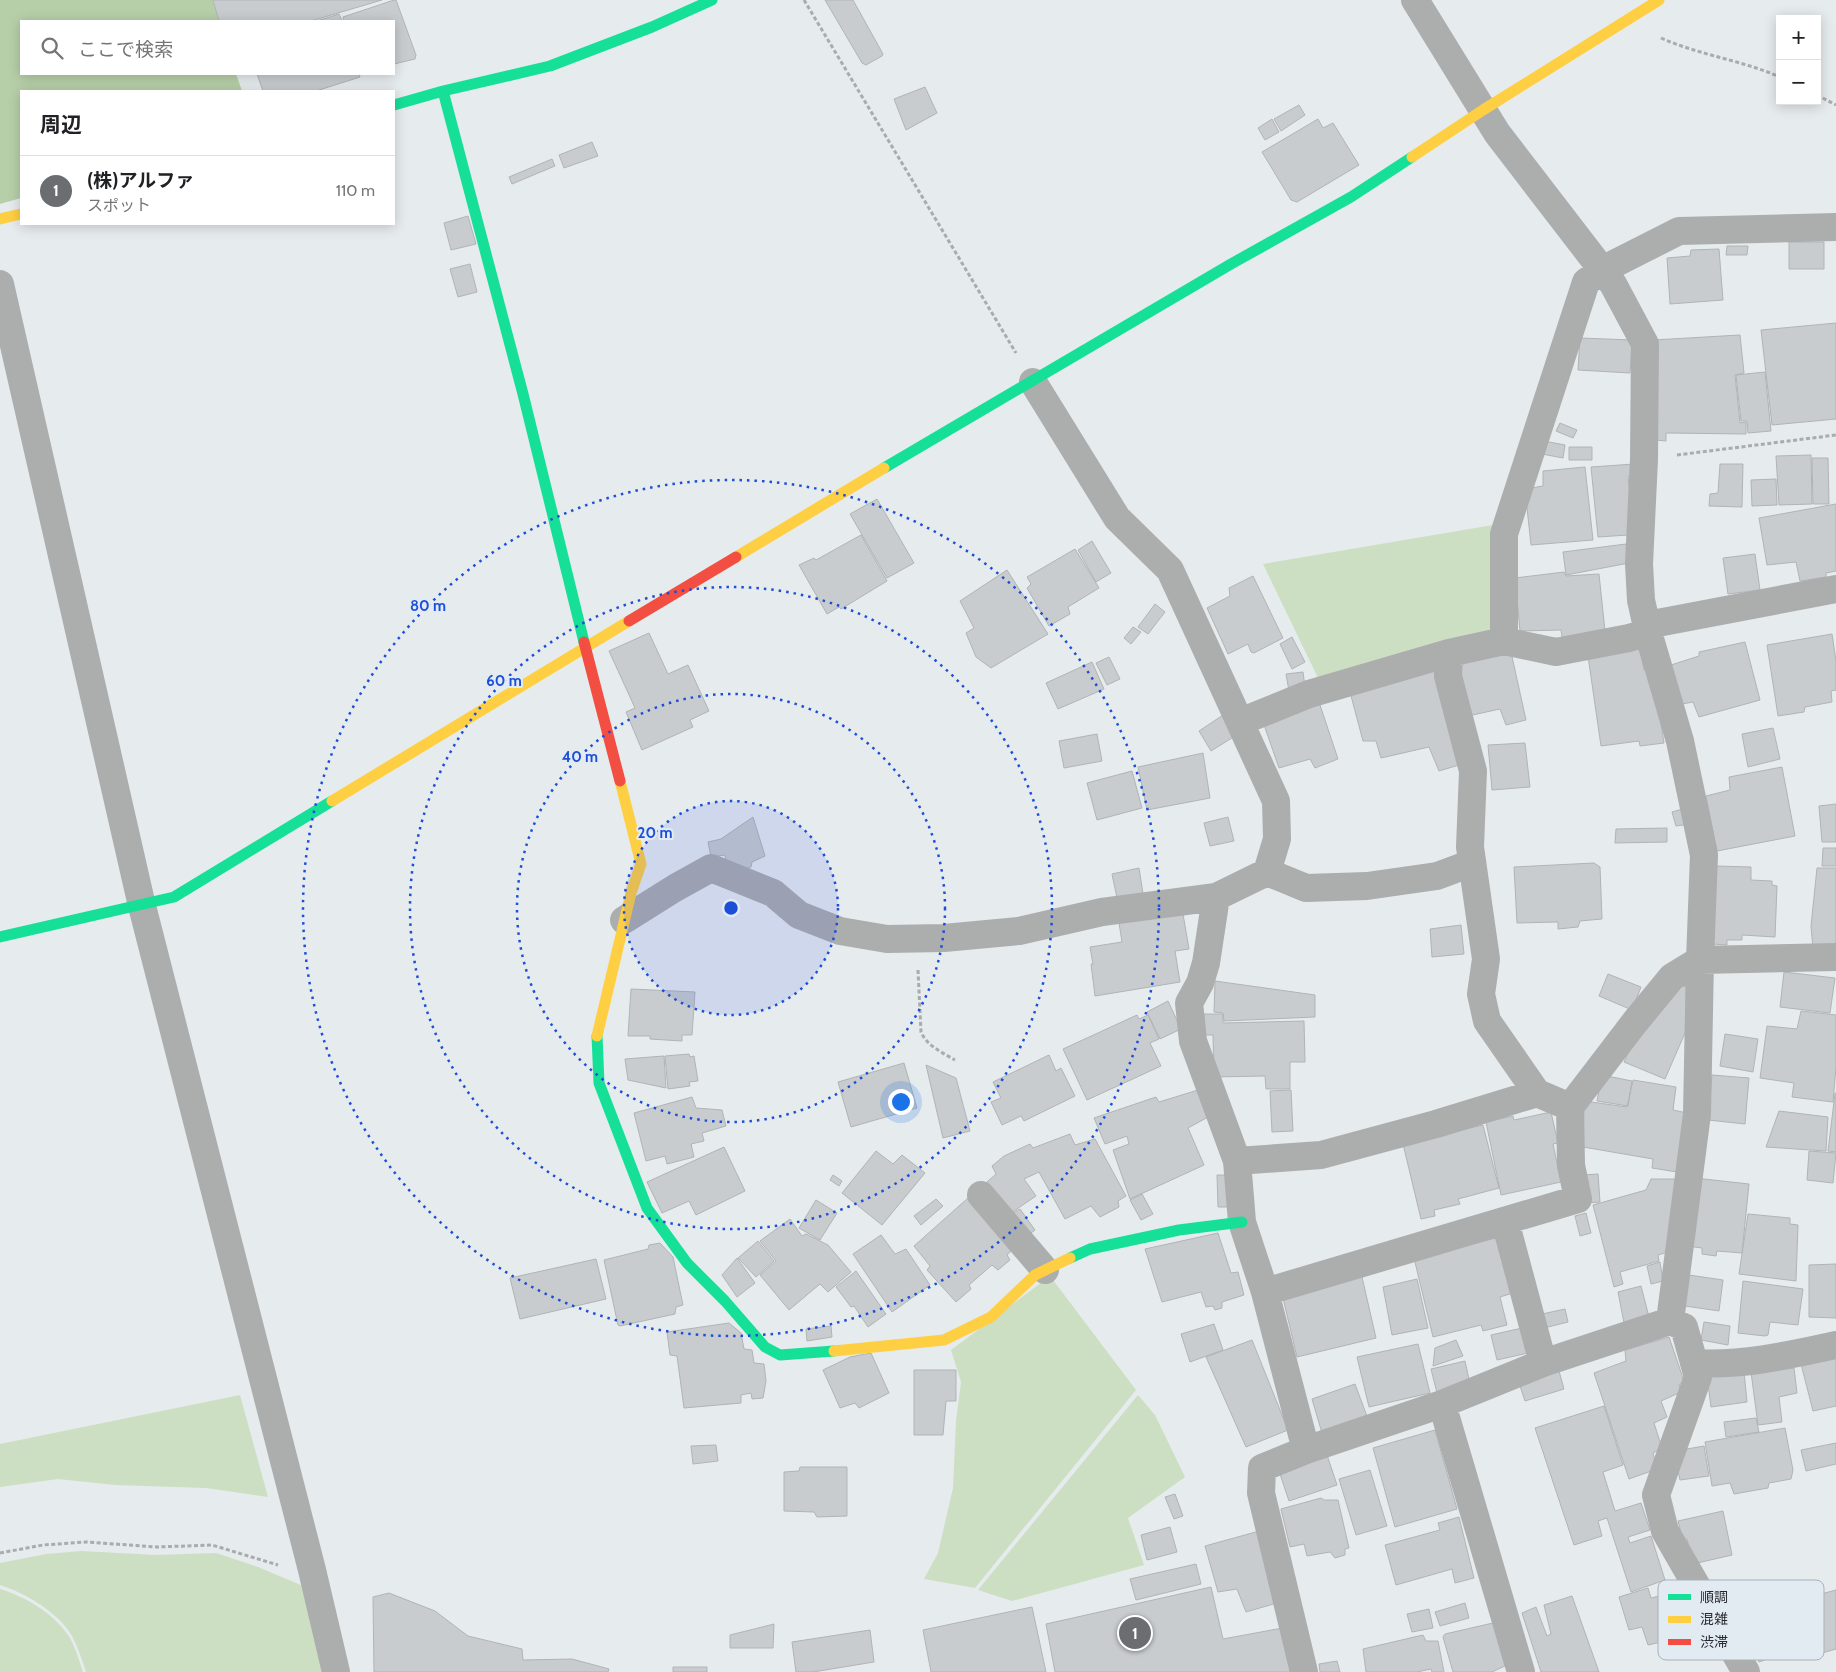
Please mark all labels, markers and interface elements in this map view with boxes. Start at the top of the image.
map controls [1776,15,1821,105]
button: + [1776,15,1821,60]
search box [20,20,395,75]
icon: search [38,34,66,62]
text: ここで検索 [78,38,173,61]
button: − [1776,60,1821,105]
text: 周辺 [40,112,82,137]
text: (株)アルファ [87,169,194,192]
text: 1 [53,181,59,200]
text: 110 m [336,181,375,200]
text: スポット [87,196,151,215]
text: 80 m [410,597,446,615]
text: 60 m [486,672,522,690]
text: 40 m [562,748,598,766]
text: 20 m [638,824,672,842]
centre of rings [722,899,740,917]
your location [888,1089,914,1115]
legend [1658,1580,1824,1660]
text: 順調 [1700,1588,1728,1606]
text: 混雑 [1700,1610,1728,1628]
pin: 1 [1119,1614,1151,1652]
text: 渋滞 [1700,1633,1728,1651]

